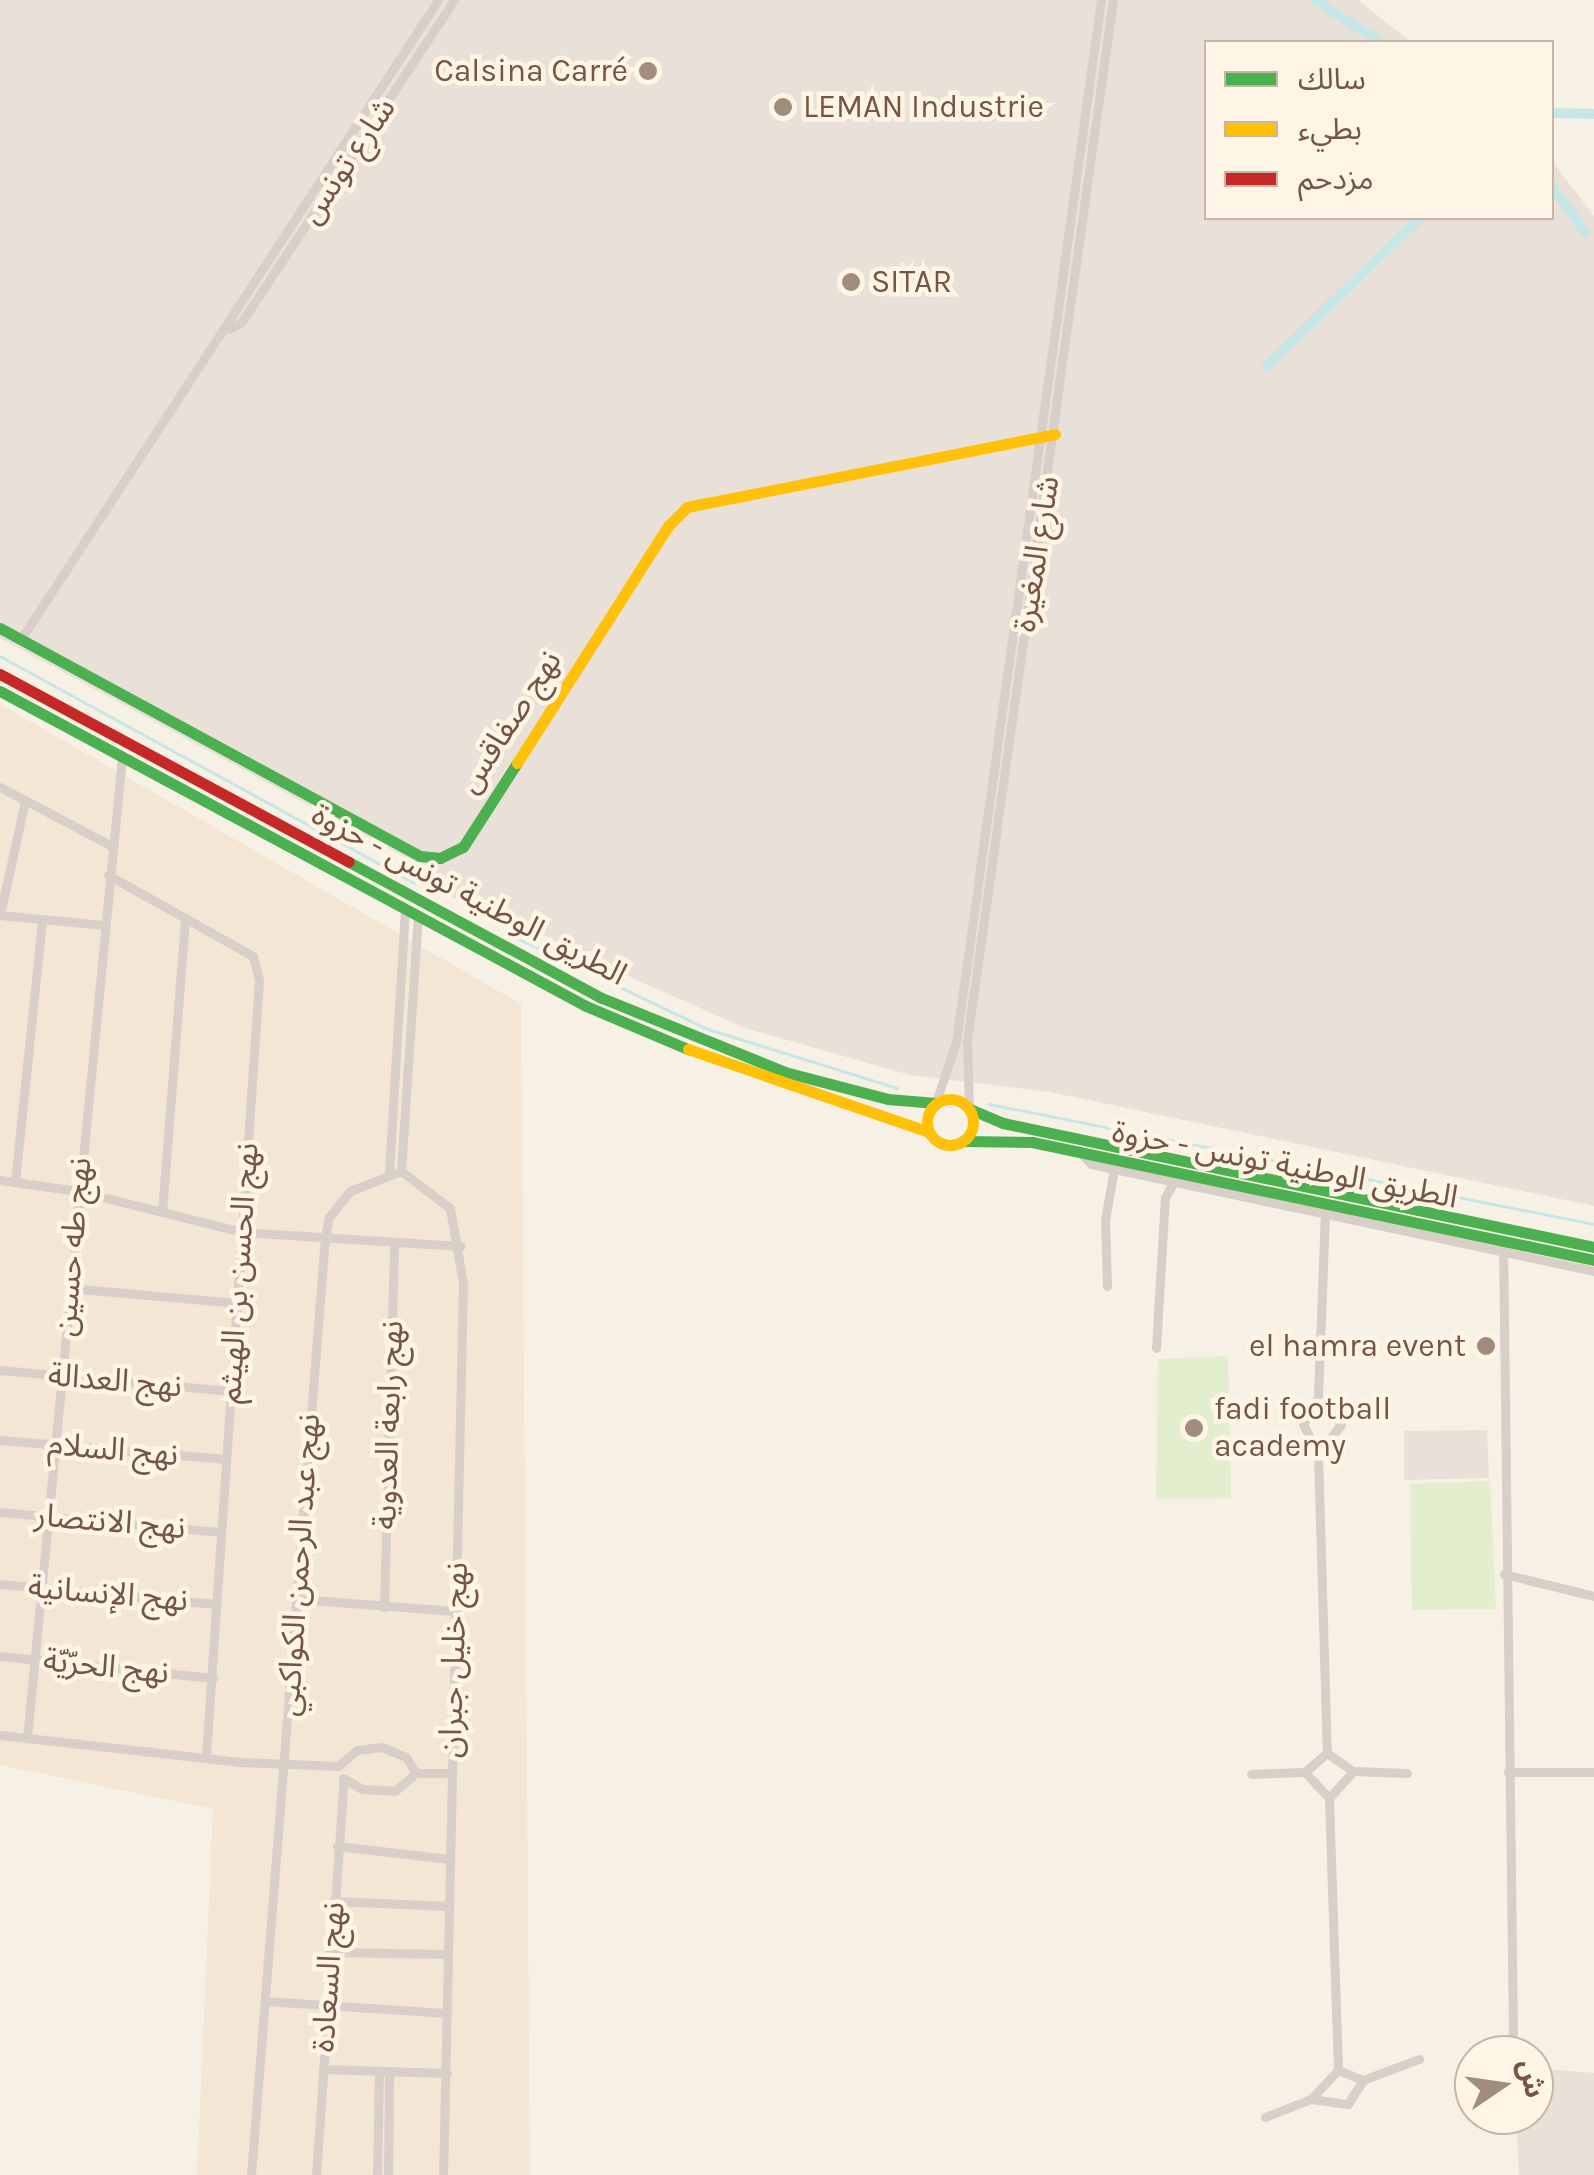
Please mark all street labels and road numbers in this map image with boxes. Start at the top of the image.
street label: شارع تونس [292,91,404,231]
street label: شارع المغيرة [1006,473,1068,635]
street label: نهج صفاقس [450,644,570,800]
street label: الطريق الوطنية تونس - حزوة [305,796,633,994]
street label: الطريق الوطنية تونس - حزوة [1109,1113,1461,1217]
street label: نهج الحسن بن الهيثم [211,1141,267,1405]
street label: نهج طه حسين [46,1156,100,1338]
street label: نهج رابعة العدوية [366,1320,412,1530]
street label: نهج العدالة [46,1356,184,1406]
street label: نهج عبد الرحمن الكواكبي [269,1412,329,1718]
street label: نهج السلام [46,1425,180,1475]
street label: نهج الانتصار [33,1496,187,1548]
street label: نهج خليل جبران [431,1562,477,1758]
street label: نهج الإنسانية [26,1568,190,1620]
street label: نهج الحرّيّة [41,1641,171,1693]
street label: نهج السعادة [305,1901,353,2053]

